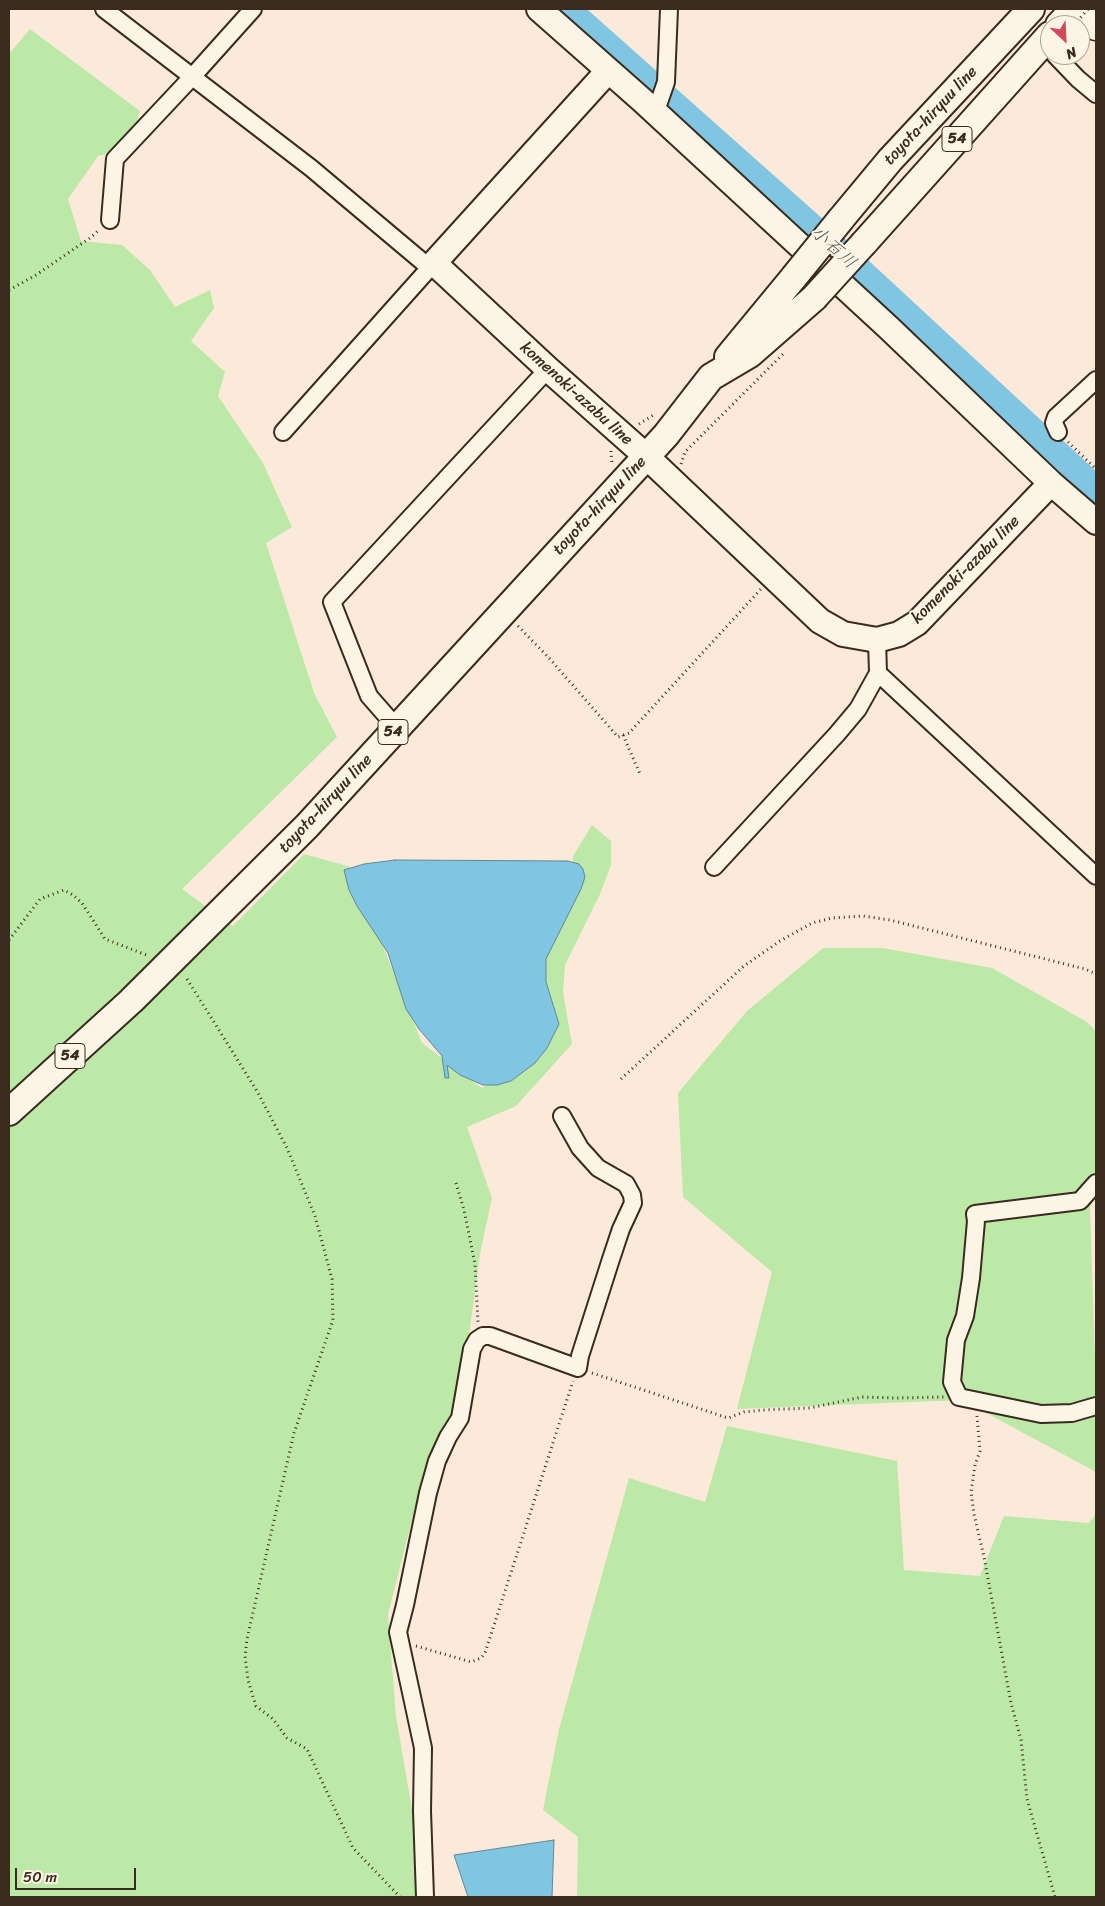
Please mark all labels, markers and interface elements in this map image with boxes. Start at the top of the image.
north arrow [1040,15,1090,65]
text: N [1061,40,1081,67]
street label: toyota-hiryuu line [880,63,982,169]
road number: 54 [942,126,972,152]
water label: 小石川 [806,222,860,274]
street label: komenoki-azabu line [516,338,636,450]
street label: toyota-hiryuu line [549,453,651,559]
street label: komenoki-azabu line [908,512,1024,628]
road number: 54 [378,720,408,744]
street label: toyota-hiryuu line [275,751,377,857]
road number: 54 [55,1044,85,1068]
scale bar [18,1858,139,1890]
text: 50 m [23,1864,57,1890]

